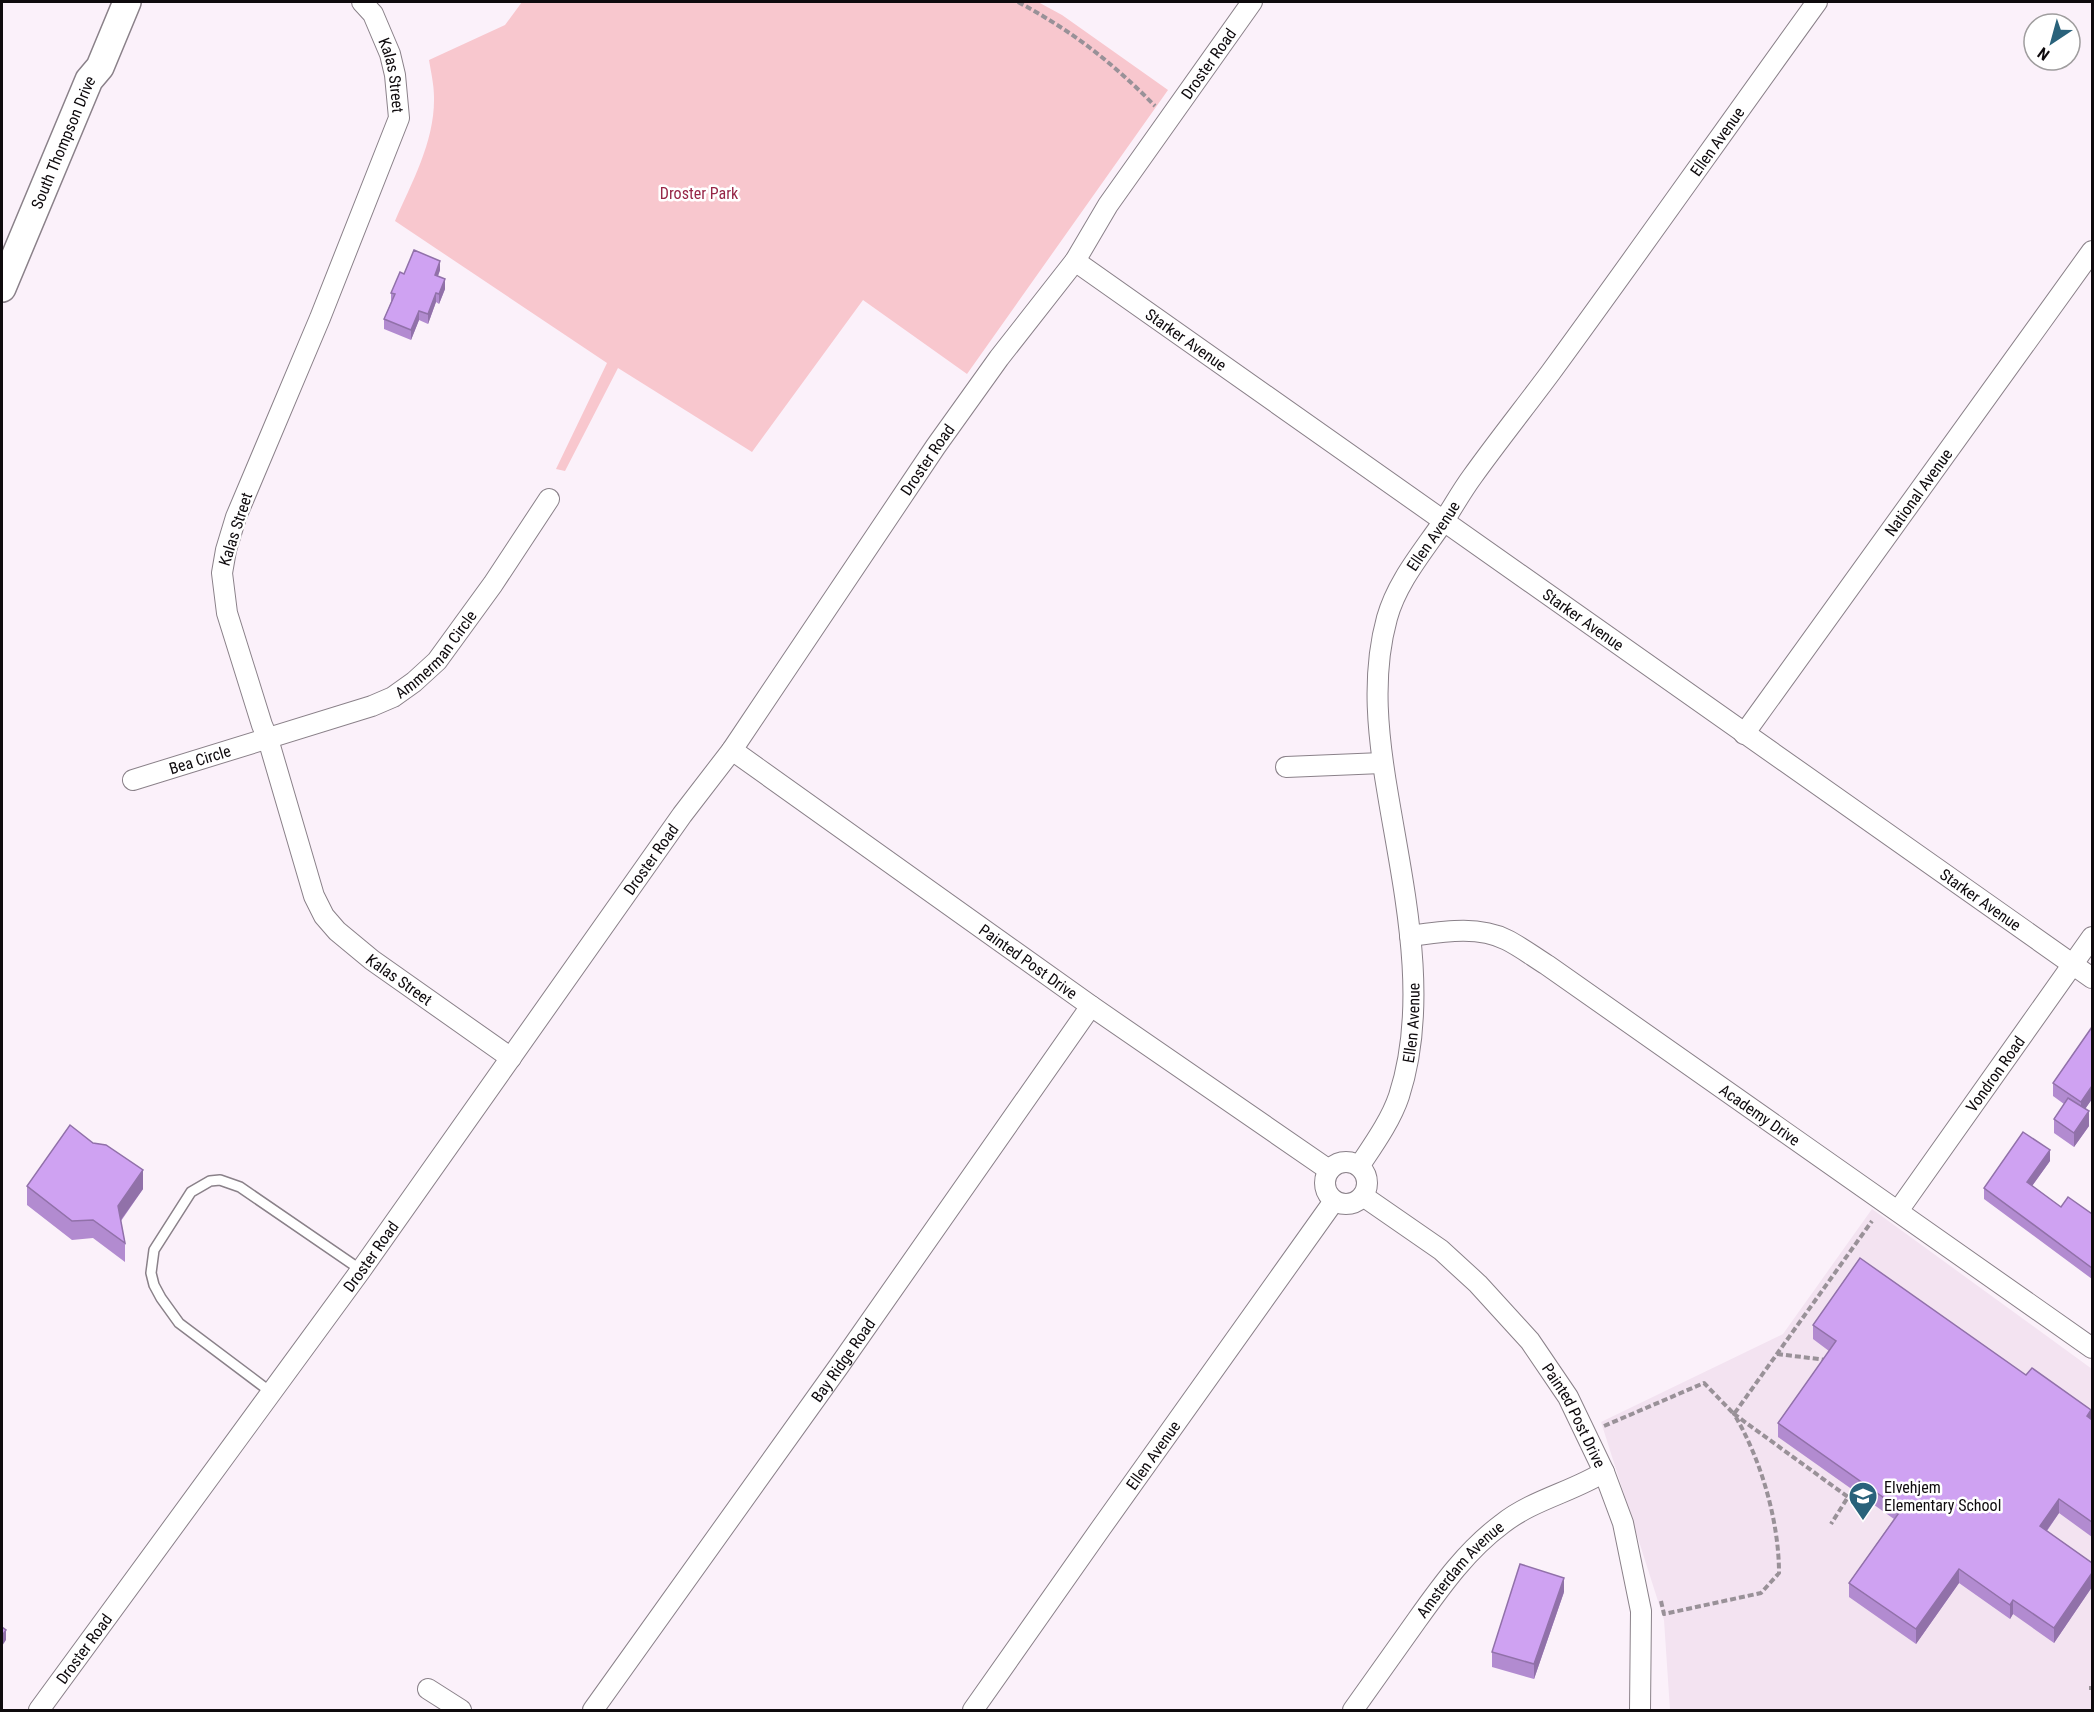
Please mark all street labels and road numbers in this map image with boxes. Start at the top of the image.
street label: Droster Road [1177,25,1240,103]
street label: Kalas Street [374,35,407,114]
street label: South Thompson Drive [27,71,99,212]
street label: Ellen Avenue [1686,104,1748,180]
street label: Starker Avenue [1142,305,1230,375]
street label: Droster Road [897,421,959,499]
street label: National Avenue [1881,445,1956,540]
street label: Kalas Street [215,490,256,568]
street label: Ellen Avenue [1403,498,1464,574]
street label: Starker Avenue [1539,585,1627,655]
street label: Ammerman Circle [391,607,481,703]
street label: Bea Circle [167,741,233,778]
street label: Droster Road [620,820,683,898]
street label: Starker Avenue [1936,865,2024,935]
street label: Painted Post Drive [975,920,1081,1003]
street label: Kalas Street [362,950,436,1010]
street label: Ellen Avenue [1399,983,1423,1064]
street label: Vondron Road [1962,1033,2029,1116]
street label: Academy Drive [1716,1080,1804,1150]
street label: Droster Road [339,1218,403,1296]
street label: Bay Ridge Road [807,1315,879,1406]
street label: Painted Post Drive [1538,1360,1609,1471]
street label: Ellen Avenue [1122,1417,1184,1494]
street label: Amsterdam Avenue [1413,1517,1508,1622]
street label: Droster Road [52,1610,116,1688]

